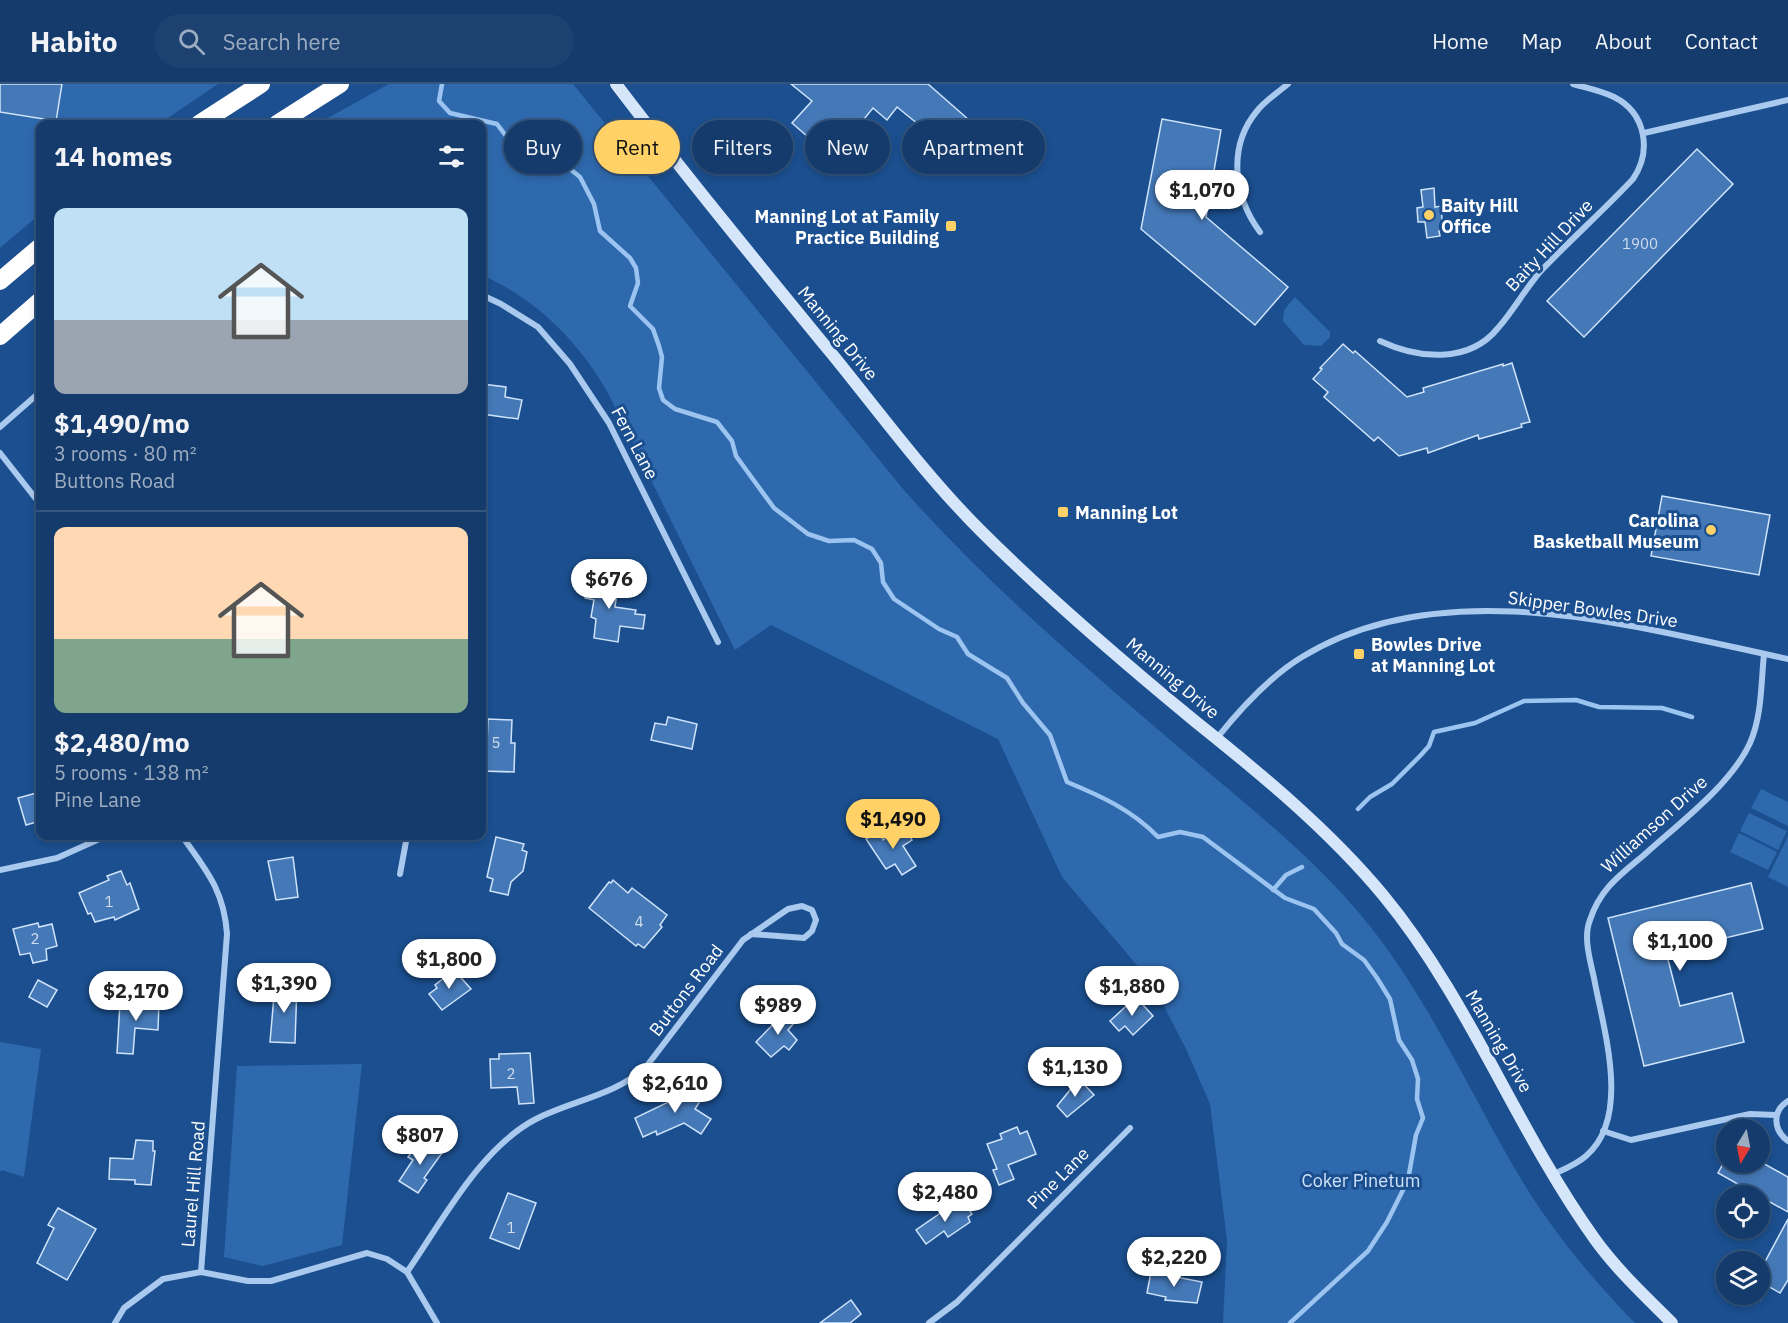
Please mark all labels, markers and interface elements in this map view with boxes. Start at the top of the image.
search box [154,14,574,68]
text: Habito [30,23,118,60]
icon: search [175,25,208,58]
text: Search here [223,27,341,56]
text: Home [1432,27,1489,55]
text: Map [1522,27,1562,55]
text: About [1595,27,1652,55]
text: Contact [1685,27,1758,55]
chip: Buy [504,120,582,174]
chip: Rent [594,120,680,174]
chip: Filters [692,120,793,174]
chip: New [805,120,890,174]
chip: Apartment [902,120,1045,174]
text: 14 homes [54,139,172,173]
icon: filters [435,140,468,173]
pin: $1,070 [1153,170,1251,221]
text: $1,070 [1169,176,1235,203]
place label: Baity Hill Office [1441,194,1519,238]
street label: Baity Hill Drive [1500,194,1598,296]
place label: Manning Lot at Family Practice Building [754,205,939,249]
marker: Baity Hill Office [1422,208,1436,222]
marker: Manning Lot at Family Practice Building [944,219,958,233]
house number: 1900 [1622,234,1658,253]
icon: home [207,247,315,355]
street label: Manning Drive [793,281,883,385]
street label: Fern Lane [606,403,664,484]
text: $1,490/mo [54,406,190,440]
text: 3 rooms · 80 m² [54,440,197,467]
text: Buttons Road [54,467,175,494]
place label: Manning Lot [1075,501,1178,524]
marker: Manning Lot [1056,505,1070,519]
place label: Carolina Basketball Museum [1533,509,1699,553]
marker: Carolina Basketball Museum [1704,523,1718,537]
pin: $676 [573,559,645,610]
text: $676 [585,565,633,592]
icon: home [207,566,315,674]
street label: Skipper Bowles Drive [1507,586,1679,632]
street label: Manning Drive [1122,632,1224,724]
place label: Bowles Drive at Manning Lot [1371,633,1495,677]
marker: Bowles Drive at Manning Lot [1352,647,1366,661]
text: $2,480/mo [54,725,190,759]
house number: 5 [491,733,501,752]
text: 5 rooms · 138 m² [54,759,209,786]
street label: Williamson Drive [1596,770,1712,878]
text: Pine Lane [54,786,141,813]
pin: $1,490 [844,799,942,850]
text: $1,490 [860,805,926,832]
house number: 1 [104,892,114,911]
house number: 4 [634,912,644,931]
pin: $1,100 [1631,921,1729,972]
text: $1,100 [1647,927,1713,954]
house number: 2 [30,929,40,948]
pin: $1,800 [400,939,498,990]
street label: Buttons Road [644,940,728,1040]
text: $1,800 [416,945,482,972]
pin: $1,390 [235,963,333,1014]
pin: $1,880 [1083,966,1181,1017]
text: $1,390 [251,969,317,996]
pin: $2,170 [87,971,185,1022]
text: $1,880 [1099,972,1165,999]
text: $2,170 [103,977,169,1004]
pin: $989 [742,985,814,1036]
street label: Manning Drive [1460,985,1538,1097]
text: $989 [754,991,802,1018]
pin: $1,130 [1026,1047,1124,1098]
text: $1,130 [1042,1053,1108,1080]
pin: $2,610 [626,1063,724,1114]
house number: 2 [506,1064,516,1083]
text: $2,610 [642,1069,708,1096]
pin: $807 [384,1115,456,1166]
north arrow [1716,1119,1770,1173]
map controls [1716,1119,1770,1305]
street label: Laurel Hill Road [176,1120,210,1248]
text: $807 [396,1121,444,1148]
street label: Pine Lane [1022,1142,1094,1214]
park label: Coker Pinetum [1302,1169,1420,1192]
pin: $2,480 [896,1172,994,1223]
text: $2,480 [912,1178,978,1205]
button: locate [1716,1185,1770,1239]
house number: 1 [506,1218,516,1237]
pin: $2,220 [1125,1237,1223,1288]
text: $2,220 [1141,1243,1207,1270]
button: layers [1716,1251,1770,1305]

